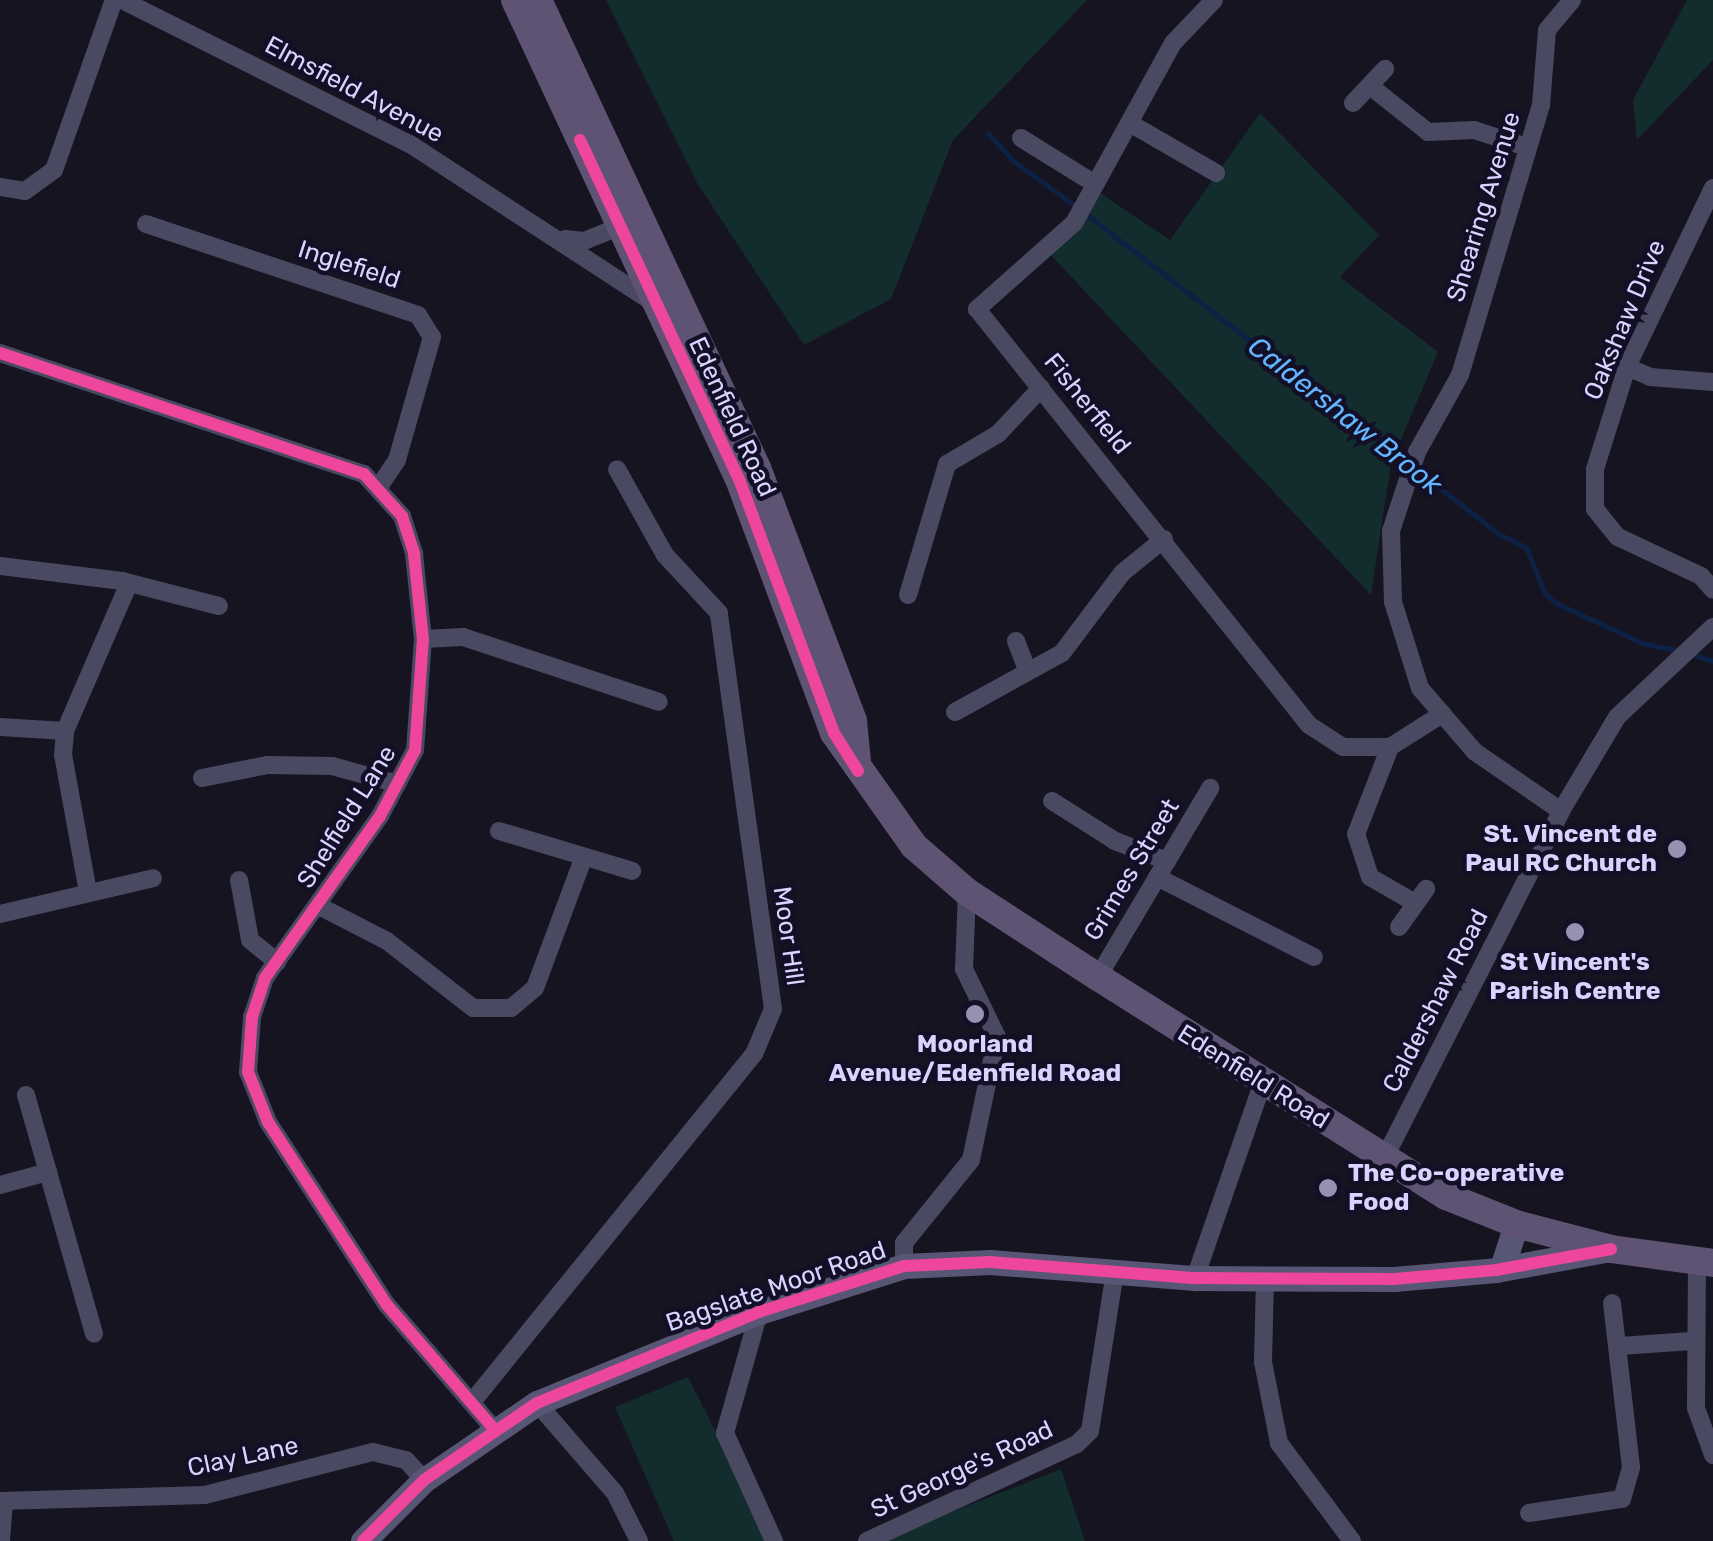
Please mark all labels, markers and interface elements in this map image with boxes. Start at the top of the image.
street label: Elmsfield Avenue [259,30,449,150]
street label: Shearing Avenue [1441,108,1527,306]
street label: Inglefield [294,234,404,296]
street label: Oakshaw Drive [1578,235,1672,405]
water label: Caldershaw Brook [1241,330,1449,502]
street label: Edenfield Road [682,332,782,502]
street label: Fisherfield [1037,348,1137,460]
street label: Shelfield Lane [291,740,403,894]
street label: Grimes Street [1078,794,1186,946]
place label: St. Vincent de Paul RC Church [1465,820,1657,879]
marker: St. Vincent de Paul RC Church [1666,838,1688,860]
street label: Moor Hill [766,884,810,988]
street label: Caldershaw Road [1377,904,1495,1098]
marker: St Vincent's Parish Centre [1564,921,1586,943]
place label: St Vincent's Parish Centre [1489,948,1661,1007]
marker: Moorland Avenue/Edenfield Road [964,1003,986,1025]
street label: Edenfield Road [1172,1018,1334,1136]
place label: Moorland Avenue/Edenfield Road [829,1030,1121,1089]
place label: The Co-operative Food [1348,1159,1564,1218]
marker: The Co-operative Food [1317,1177,1339,1199]
street label: Bagslate Moor Road [662,1235,890,1339]
street label: St George's Road [866,1415,1058,1525]
street label: Clay Lane [185,1431,301,1483]

